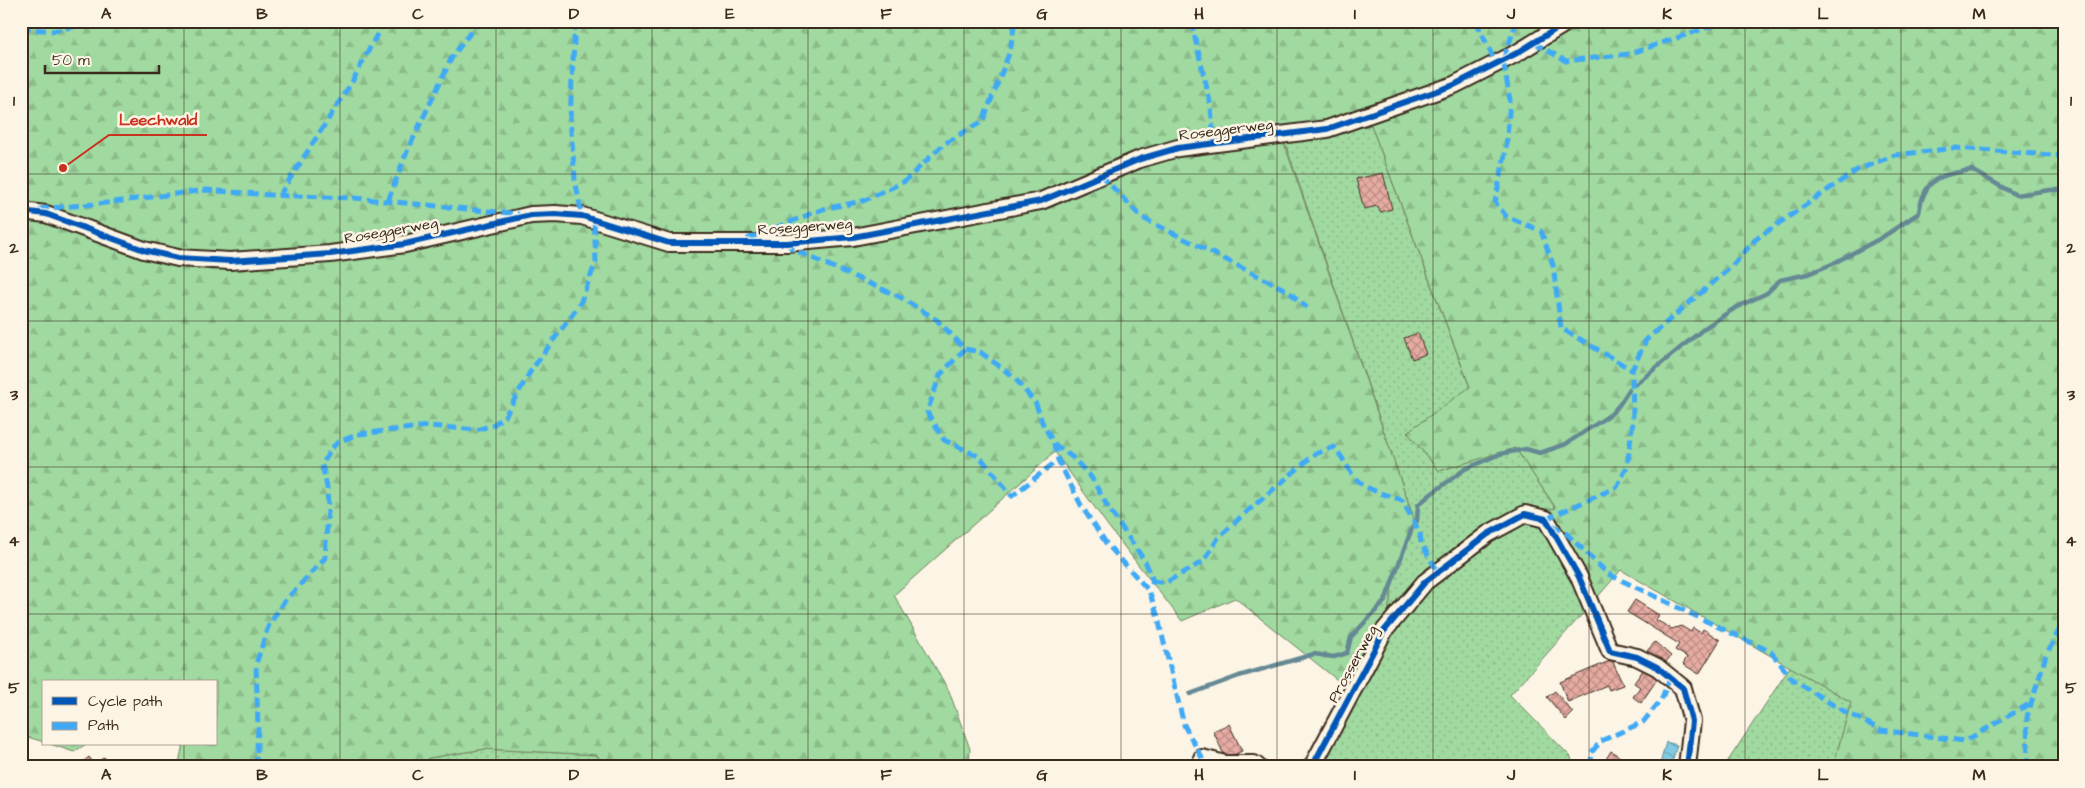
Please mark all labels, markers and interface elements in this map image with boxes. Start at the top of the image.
text: A [101,3,112,25]
text: B [256,3,268,25]
text: C [412,3,424,25]
text: D [569,3,580,25]
text: E [725,3,735,25]
text: F [880,3,892,25]
text: G [1036,3,1048,25]
text: H [1194,3,1204,25]
text: I [1354,3,1356,25]
text: J [1506,3,1516,25]
text: K [1662,3,1672,25]
text: L [1817,3,1829,25]
text: M [1972,3,1986,25]
scale bar [45,42,159,74]
text: 50 m [52,50,90,71]
text: 1 [13,90,16,112]
text: 1 [2070,90,2073,112]
callout: Leechwald [109,104,207,135]
text: Leechwald [119,109,198,131]
street label: Roseggerweg [1178,114,1275,147]
street label: Roseggerweg [343,212,440,251]
street label: Roseggerweg [757,213,853,242]
text: 2 [8,237,19,259]
text: 2 [2065,237,2076,259]
text: 3 [9,384,19,406]
text: 3 [2066,384,2076,406]
text: 4 [9,530,20,552]
text: 4 [2066,530,2077,552]
street label: Prosserweg [1323,621,1384,707]
text: 5 [8,677,20,699]
text: 5 [2065,677,2077,699]
legend [42,680,218,746]
text: Cycle path [88,691,163,713]
text: Path [88,715,119,736]
text: A [101,764,112,786]
text: B [256,764,268,786]
text: C [412,764,424,786]
text: D [569,764,580,786]
text: E [725,764,735,786]
text: F [880,764,892,786]
text: G [1036,764,1048,786]
text: H [1194,764,1204,786]
text: I [1354,764,1356,786]
text: J [1506,764,1516,786]
text: K [1662,764,1672,786]
text: L [1817,764,1829,786]
text: M [1972,764,1986,786]

